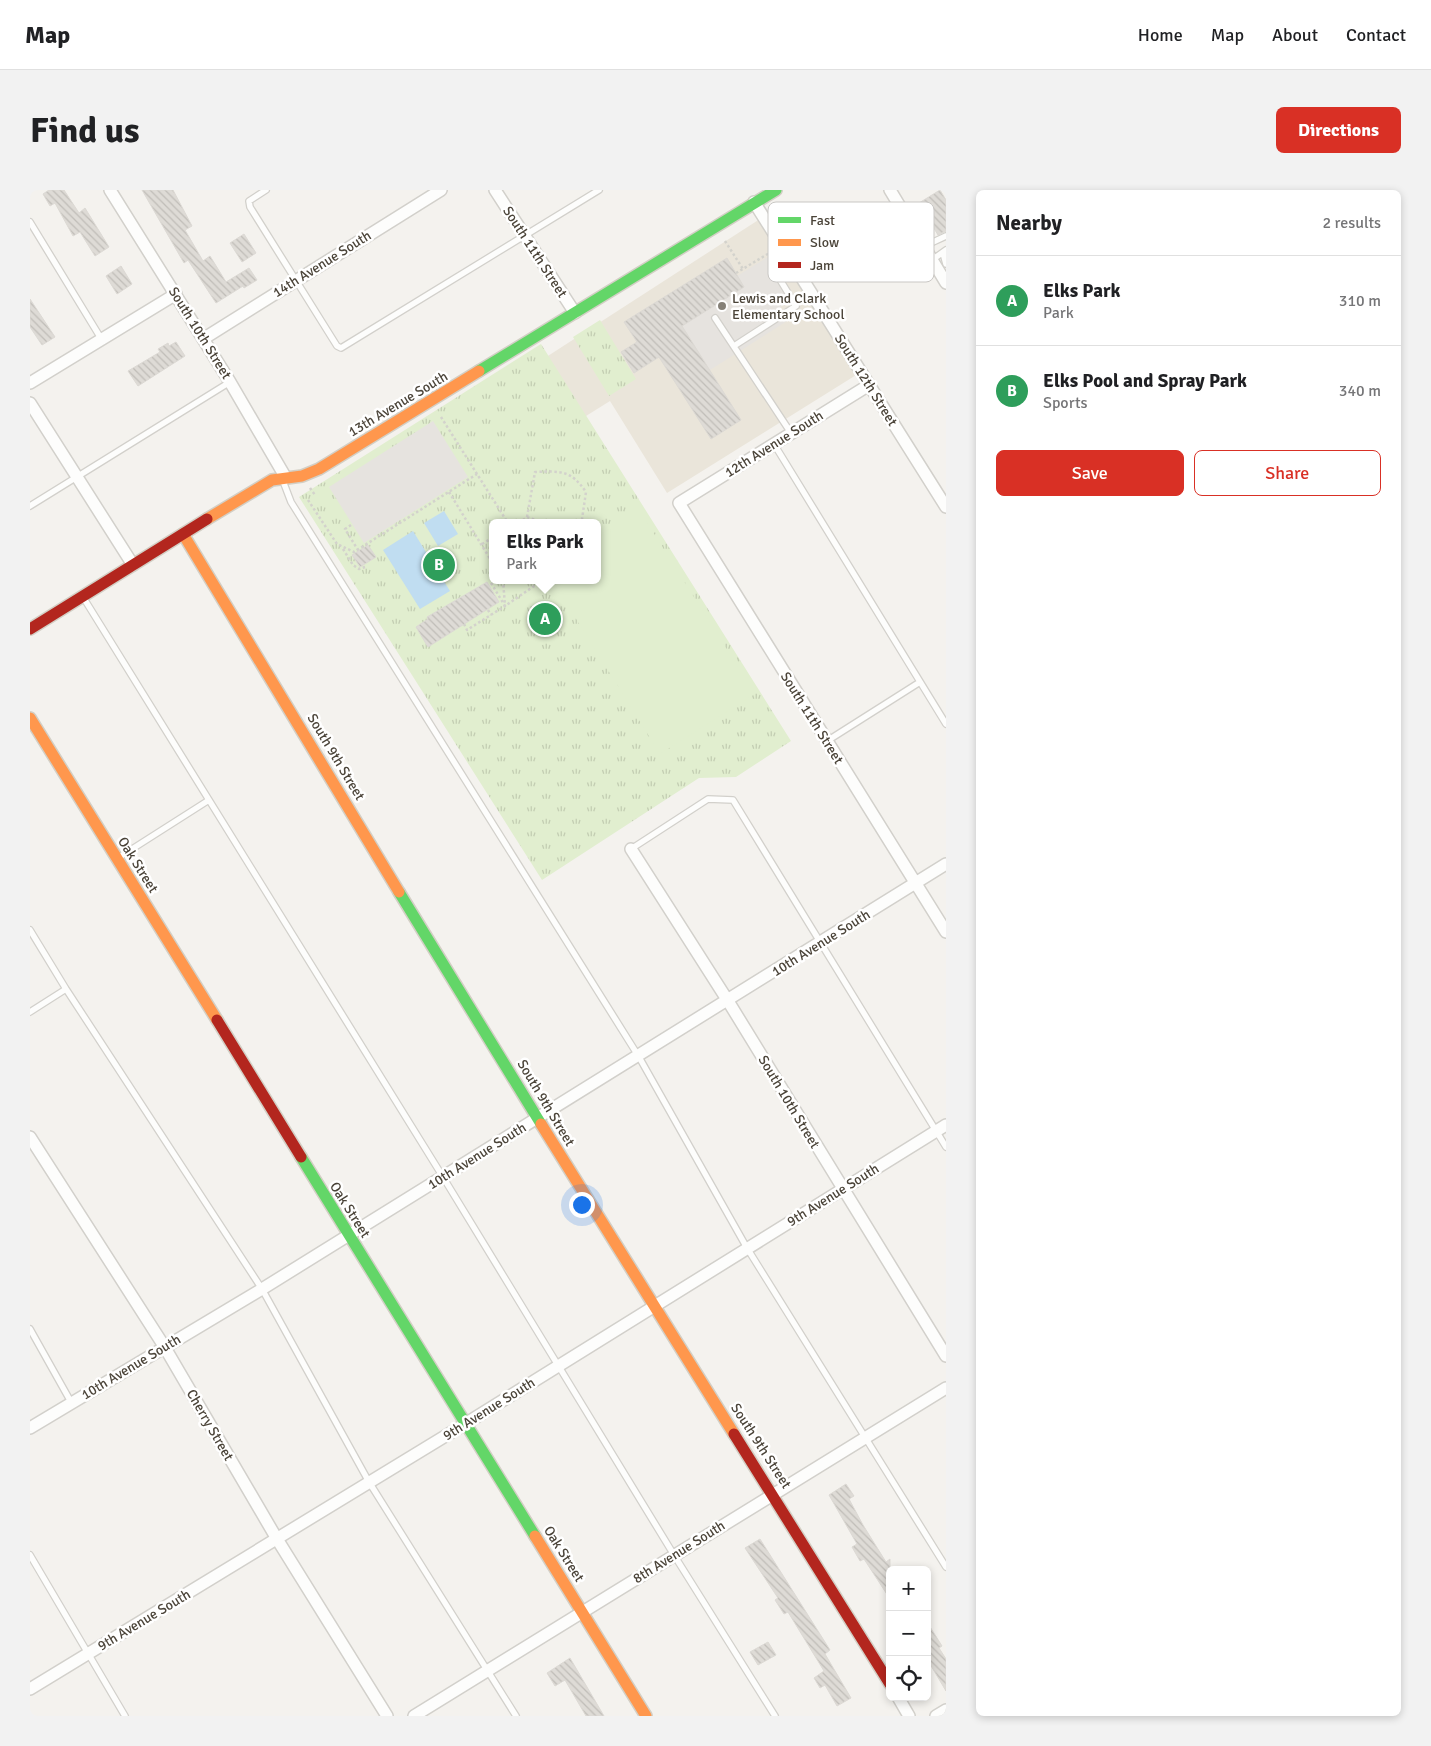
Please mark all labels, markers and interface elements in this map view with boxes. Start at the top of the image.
text: Map [25,20,70,50]
text: Home [1138,24,1183,46]
text: Map [1211,24,1244,46]
text: About [1272,24,1318,46]
text: Contact [1346,24,1406,46]
button: Directions [1276,107,1401,153]
text: Find us [30,109,140,152]
legend [768,202,934,282]
street label: South 11th Street [499,203,571,301]
text: Nearby [996,210,1062,236]
text: Fast [810,212,835,229]
text: 2 results [1322,213,1381,233]
street label: 14th Avenue South [270,227,374,301]
text: Slow [810,234,839,251]
text: Jam [810,257,834,274]
text: Elks Park [1043,279,1120,303]
street label: South 10th Street [165,284,235,382]
place label: Lewis and Clark Elementary School [732,290,845,323]
text: A [1007,291,1017,311]
text: 310 m [1339,291,1381,311]
marker: Lewis and Clark Elementary School [716,300,728,312]
text: Park [1043,303,1074,323]
street label: South 12th Street [831,331,901,429]
street label: 13th Avenue South [345,368,451,440]
text: Elks Pool and Spray Park [1043,369,1247,393]
text: B [1007,381,1017,401]
text: 340 m [1339,381,1381,401]
text: Sports [1043,393,1088,413]
street label: 12th Avenue South [722,407,826,481]
button: Save [996,450,1184,496]
button: Share [1194,450,1381,496]
popup [489,519,601,584]
text: Elks Park [506,530,584,554]
pin: B [423,546,455,584]
text: Park [506,554,537,574]
pin: A [529,600,561,638]
street label: South 11th Street [777,669,847,767]
street label: South 9th Street [303,711,369,803]
street label: Oak Street [114,834,162,896]
street label: 10th Avenue South [769,906,873,980]
street label: South 10th Street [755,1052,824,1152]
street label: South 9th Street [513,1057,579,1149]
street label: 10th Avenue South [425,1119,529,1193]
street label: 9th Avenue South [784,1160,882,1230]
street label: Oak Street [326,1179,374,1241]
your location [569,1192,595,1218]
street label: 10th Avenue South [78,1331,184,1403]
street label: 9th Avenue South [440,1374,538,1444]
street label: Cherry Street [183,1386,237,1464]
street label: South 9th Street [727,1400,795,1492]
street label: 8th Avenue South [630,1517,728,1587]
street label: Oak Street [540,1523,588,1585]
map controls [886,1566,931,1701]
button: + [886,1566,931,1611]
street label: 9th Avenue South [95,1586,193,1654]
button: − [886,1611,931,1656]
button: locate [886,1656,931,1701]

